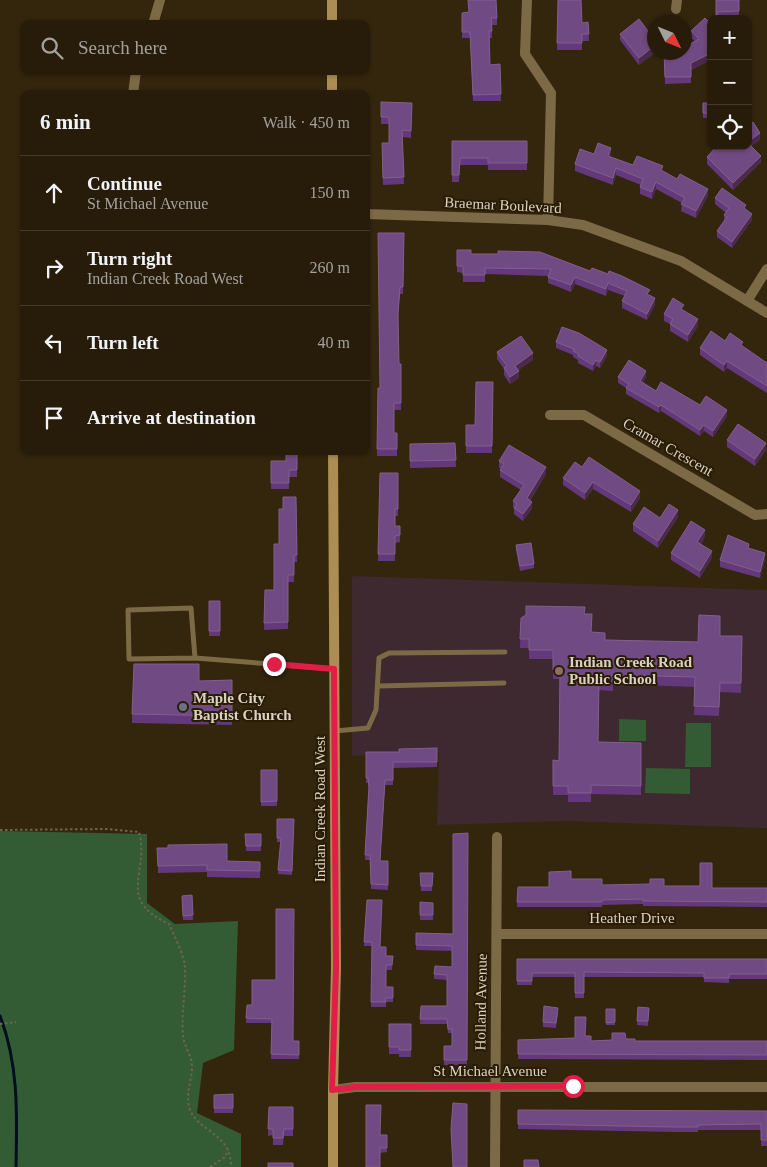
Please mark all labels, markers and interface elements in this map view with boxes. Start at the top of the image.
north arrow [647,15,692,60]
map controls [707,15,752,150]
button: + [707,15,752,60]
search box [20,20,370,75]
icon: search [38,34,66,62]
text: Search here [78,37,167,58]
button: − [707,60,752,105]
button: locate [707,105,752,150]
text: 6 min [40,110,91,134]
text: Walk · 450 m [263,114,350,131]
text: Continue [87,173,162,194]
icon: ahead [40,179,68,207]
text: 150 m [310,184,350,201]
street label: Braemar Boulevard [444,194,563,216]
text: St Michael Avenue [87,195,208,212]
text: Turn right [87,248,172,269]
icon: right [40,254,68,282]
text: 260 m [310,259,350,276]
text: Indian Creek Road West [87,270,243,287]
icon: left [40,329,68,357]
text: Turn left [87,332,159,353]
text: 40 m [318,334,350,351]
icon: arrive [40,404,68,432]
text: Arrive at destination [87,407,256,428]
street label: Cramar Crescent [620,415,717,480]
route end [263,653,286,676]
place label: Indian Creek Road Public School [569,654,693,687]
marker: Indian Creek Road Public School [553,665,565,677]
place label: Maple City Baptist Church [193,690,292,723]
marker: Maple City Baptist Church [177,701,189,713]
street label: Indian Creek Road West [312,735,328,882]
street label: Heather Drive [589,910,675,926]
street label: Holland Avenue [472,953,490,1051]
street label: St Michael Avenue [433,1063,547,1079]
route start [562,1075,585,1098]

